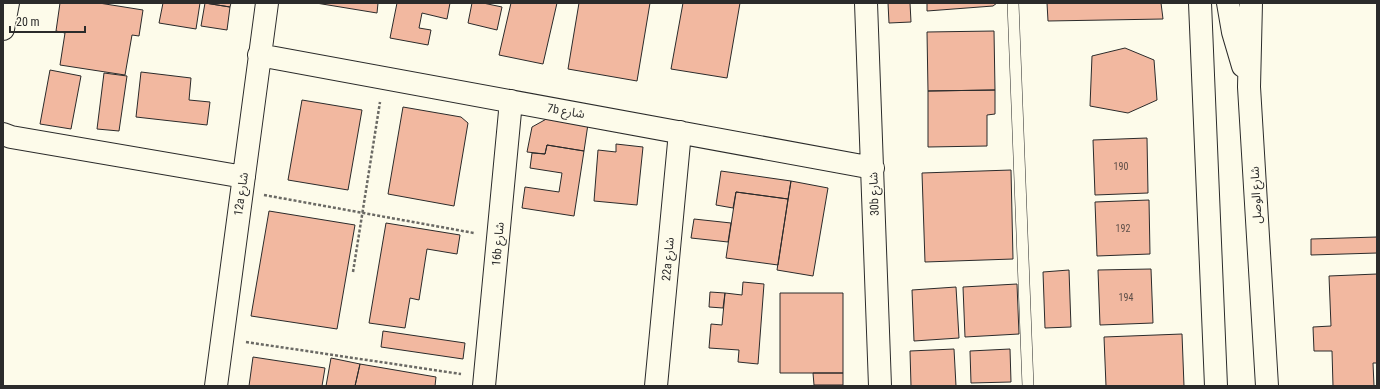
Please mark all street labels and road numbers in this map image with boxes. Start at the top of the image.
street label: 7b شارع [546,101,586,123]
street label: شارع الوصل [1248,166,1266,224]
street label: 12a شارع [231,171,253,217]
street label: 30b شارع [866,172,884,216]
street label: 16b شارع [489,222,509,267]
street label: 22a شارع [659,237,679,282]

